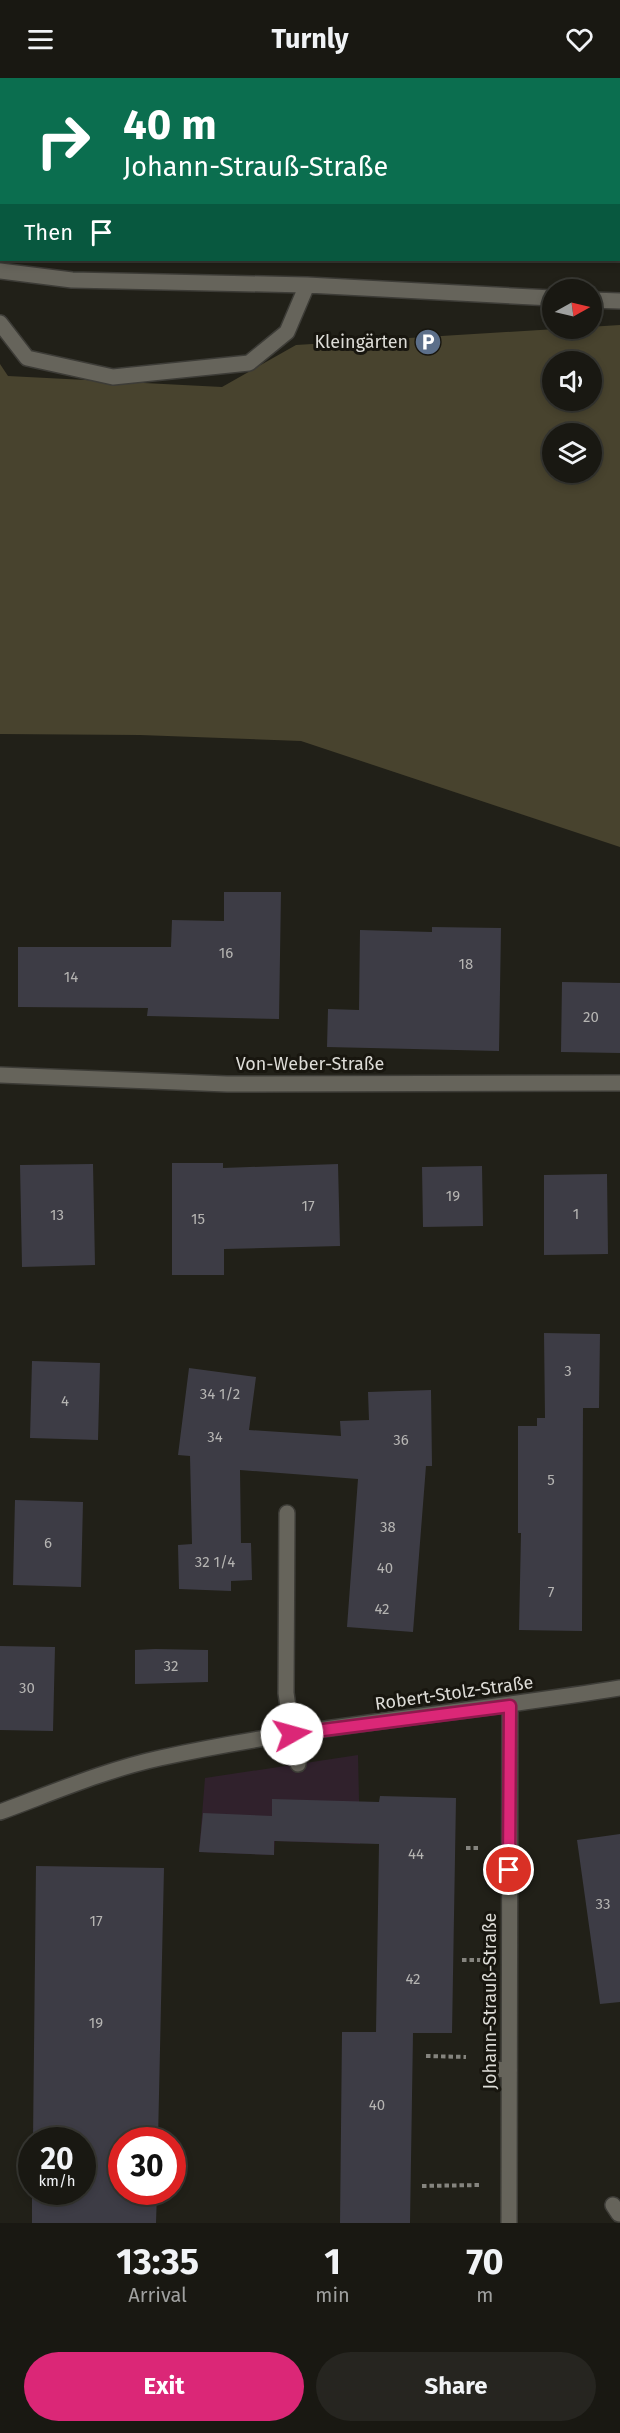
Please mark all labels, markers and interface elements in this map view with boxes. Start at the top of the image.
icon: menu [24,23,57,56]
text: Turnly [271,23,349,55]
icon: heart [563,23,596,56]
text: 40 m [123,100,217,150]
icon: right [24,102,102,180]
text: Johann-Strauß-Straße [123,151,388,183]
icon: arrive [85,216,118,249]
text: Then [24,219,73,246]
north arrow [542,279,602,339]
map controls [542,279,602,483]
parking icon: Kleingärten [413,327,443,357]
place label: Kleingärten [314,331,408,353]
button: sound [542,351,602,411]
button: layers [542,423,602,483]
house number: 16 [219,944,233,962]
house number: 18 [459,955,473,973]
house number: 14 [64,968,78,986]
house number: 20 [583,1008,599,1026]
street label: Von-Weber-Straße [236,1053,384,1075]
house number: 19 [446,1187,460,1205]
house number: 17 [301,1197,315,1215]
house number: 1 [573,1205,579,1223]
house number: 13 [50,1206,64,1224]
house number: 15 [191,1210,205,1228]
house number: 3 [564,1362,572,1380]
house number: 34 1/2 [200,1385,240,1403]
house number: 4 [61,1392,69,1410]
house number: 34 [207,1428,223,1446]
house number: 36 [393,1431,409,1449]
house number: 5 [547,1471,555,1489]
house number: 38 [380,1518,396,1536]
house number: 6 [44,1534,52,1552]
house number: 32 1/4 [195,1553,235,1571]
house number: 40 [377,1559,393,1577]
house number: 7 [548,1583,555,1601]
house number: 42 [374,1600,390,1618]
house number: 32 [164,1657,178,1675]
street label: Robert-Stolz-Straße [373,1671,535,1715]
house number: 30 [19,1679,35,1697]
position arrow [260,1702,324,1766]
pin [483,1844,534,1895]
house number: 44 [408,1845,424,1863]
icon: arrive [492,1853,525,1886]
house number: 33 [596,1895,610,1913]
house number: 17 [89,1912,103,1930]
street label: Johann-Strauß-Straße [479,1913,501,2089]
house number: 42 [405,1970,421,1988]
house number: 19 [89,2014,103,2032]
house number: 40 [369,2096,385,2114]
speed limit sign: 30 [108,2127,186,2205]
text: 20 [40,2141,74,2177]
text: km/h [38,2172,76,2190]
text: 13:35 [116,2240,199,2284]
text: 1 [324,2240,341,2284]
text: 70 [466,2240,504,2284]
text: Arrival [128,2283,187,2307]
text: min [315,2283,350,2307]
text: m [476,2283,493,2307]
button: Exit [24,2352,304,2421]
button: Share [316,2352,596,2421]

